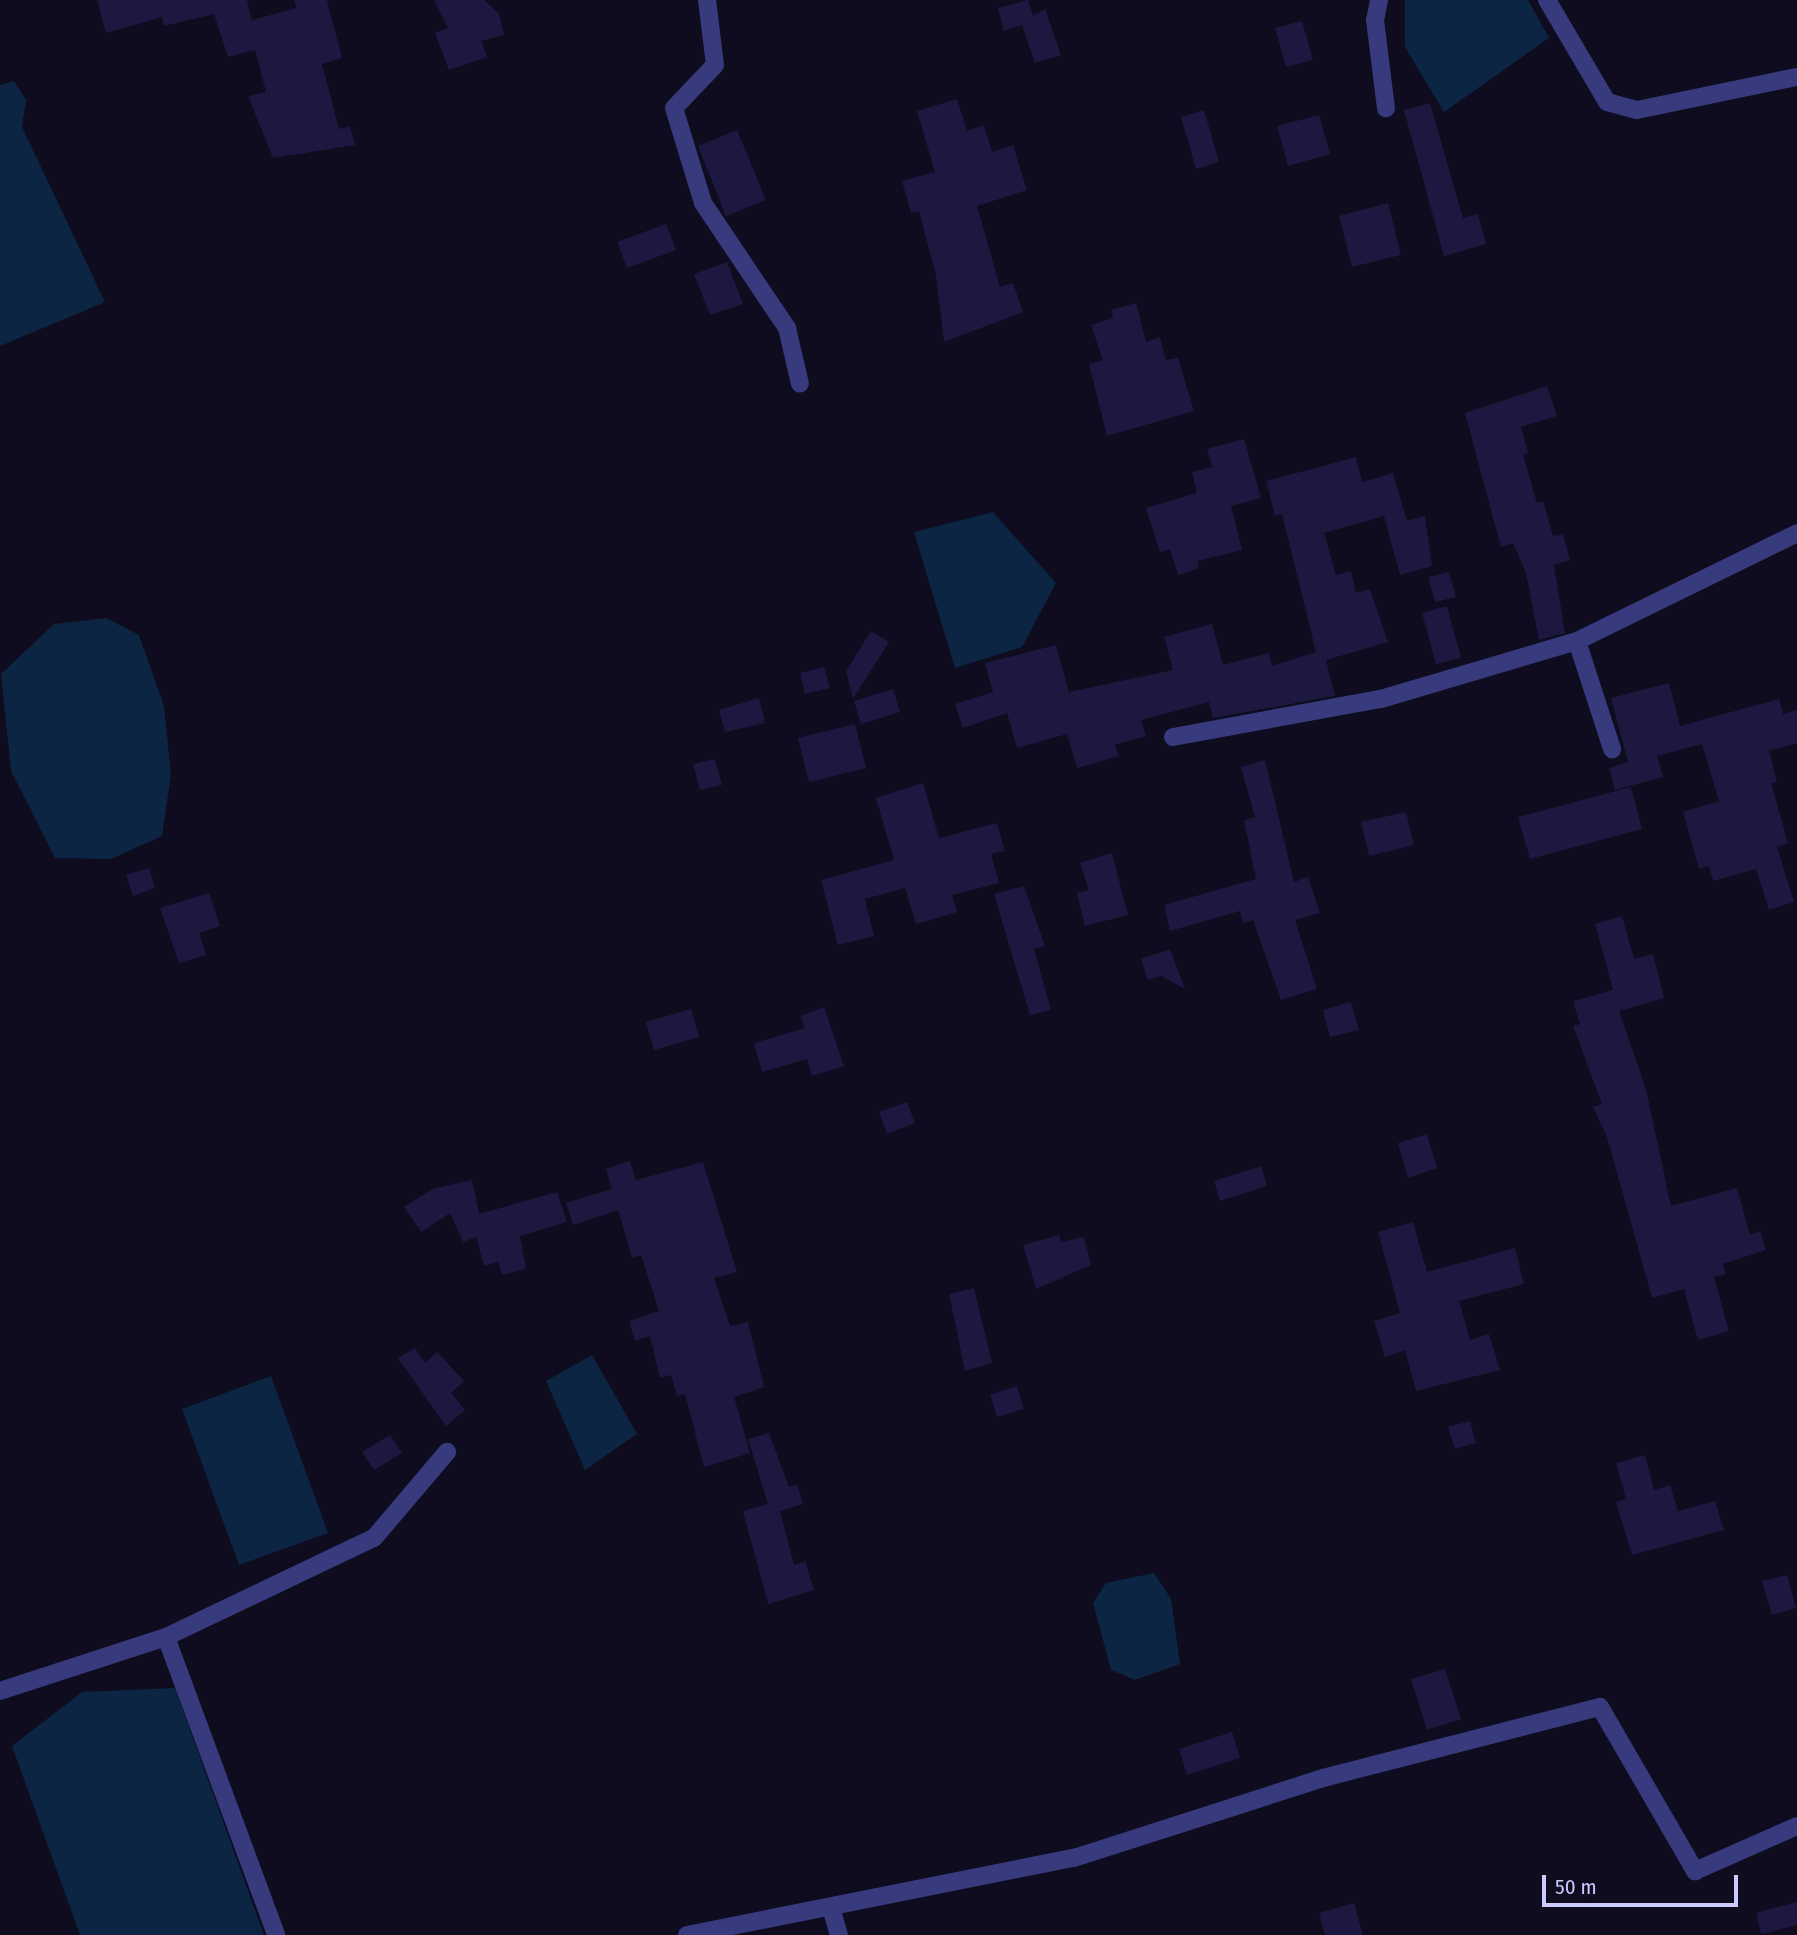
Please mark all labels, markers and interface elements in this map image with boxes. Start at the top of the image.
scale bar [1545,1862,1741,1906]
text: 50 m [1555,1874,1597,1900]

